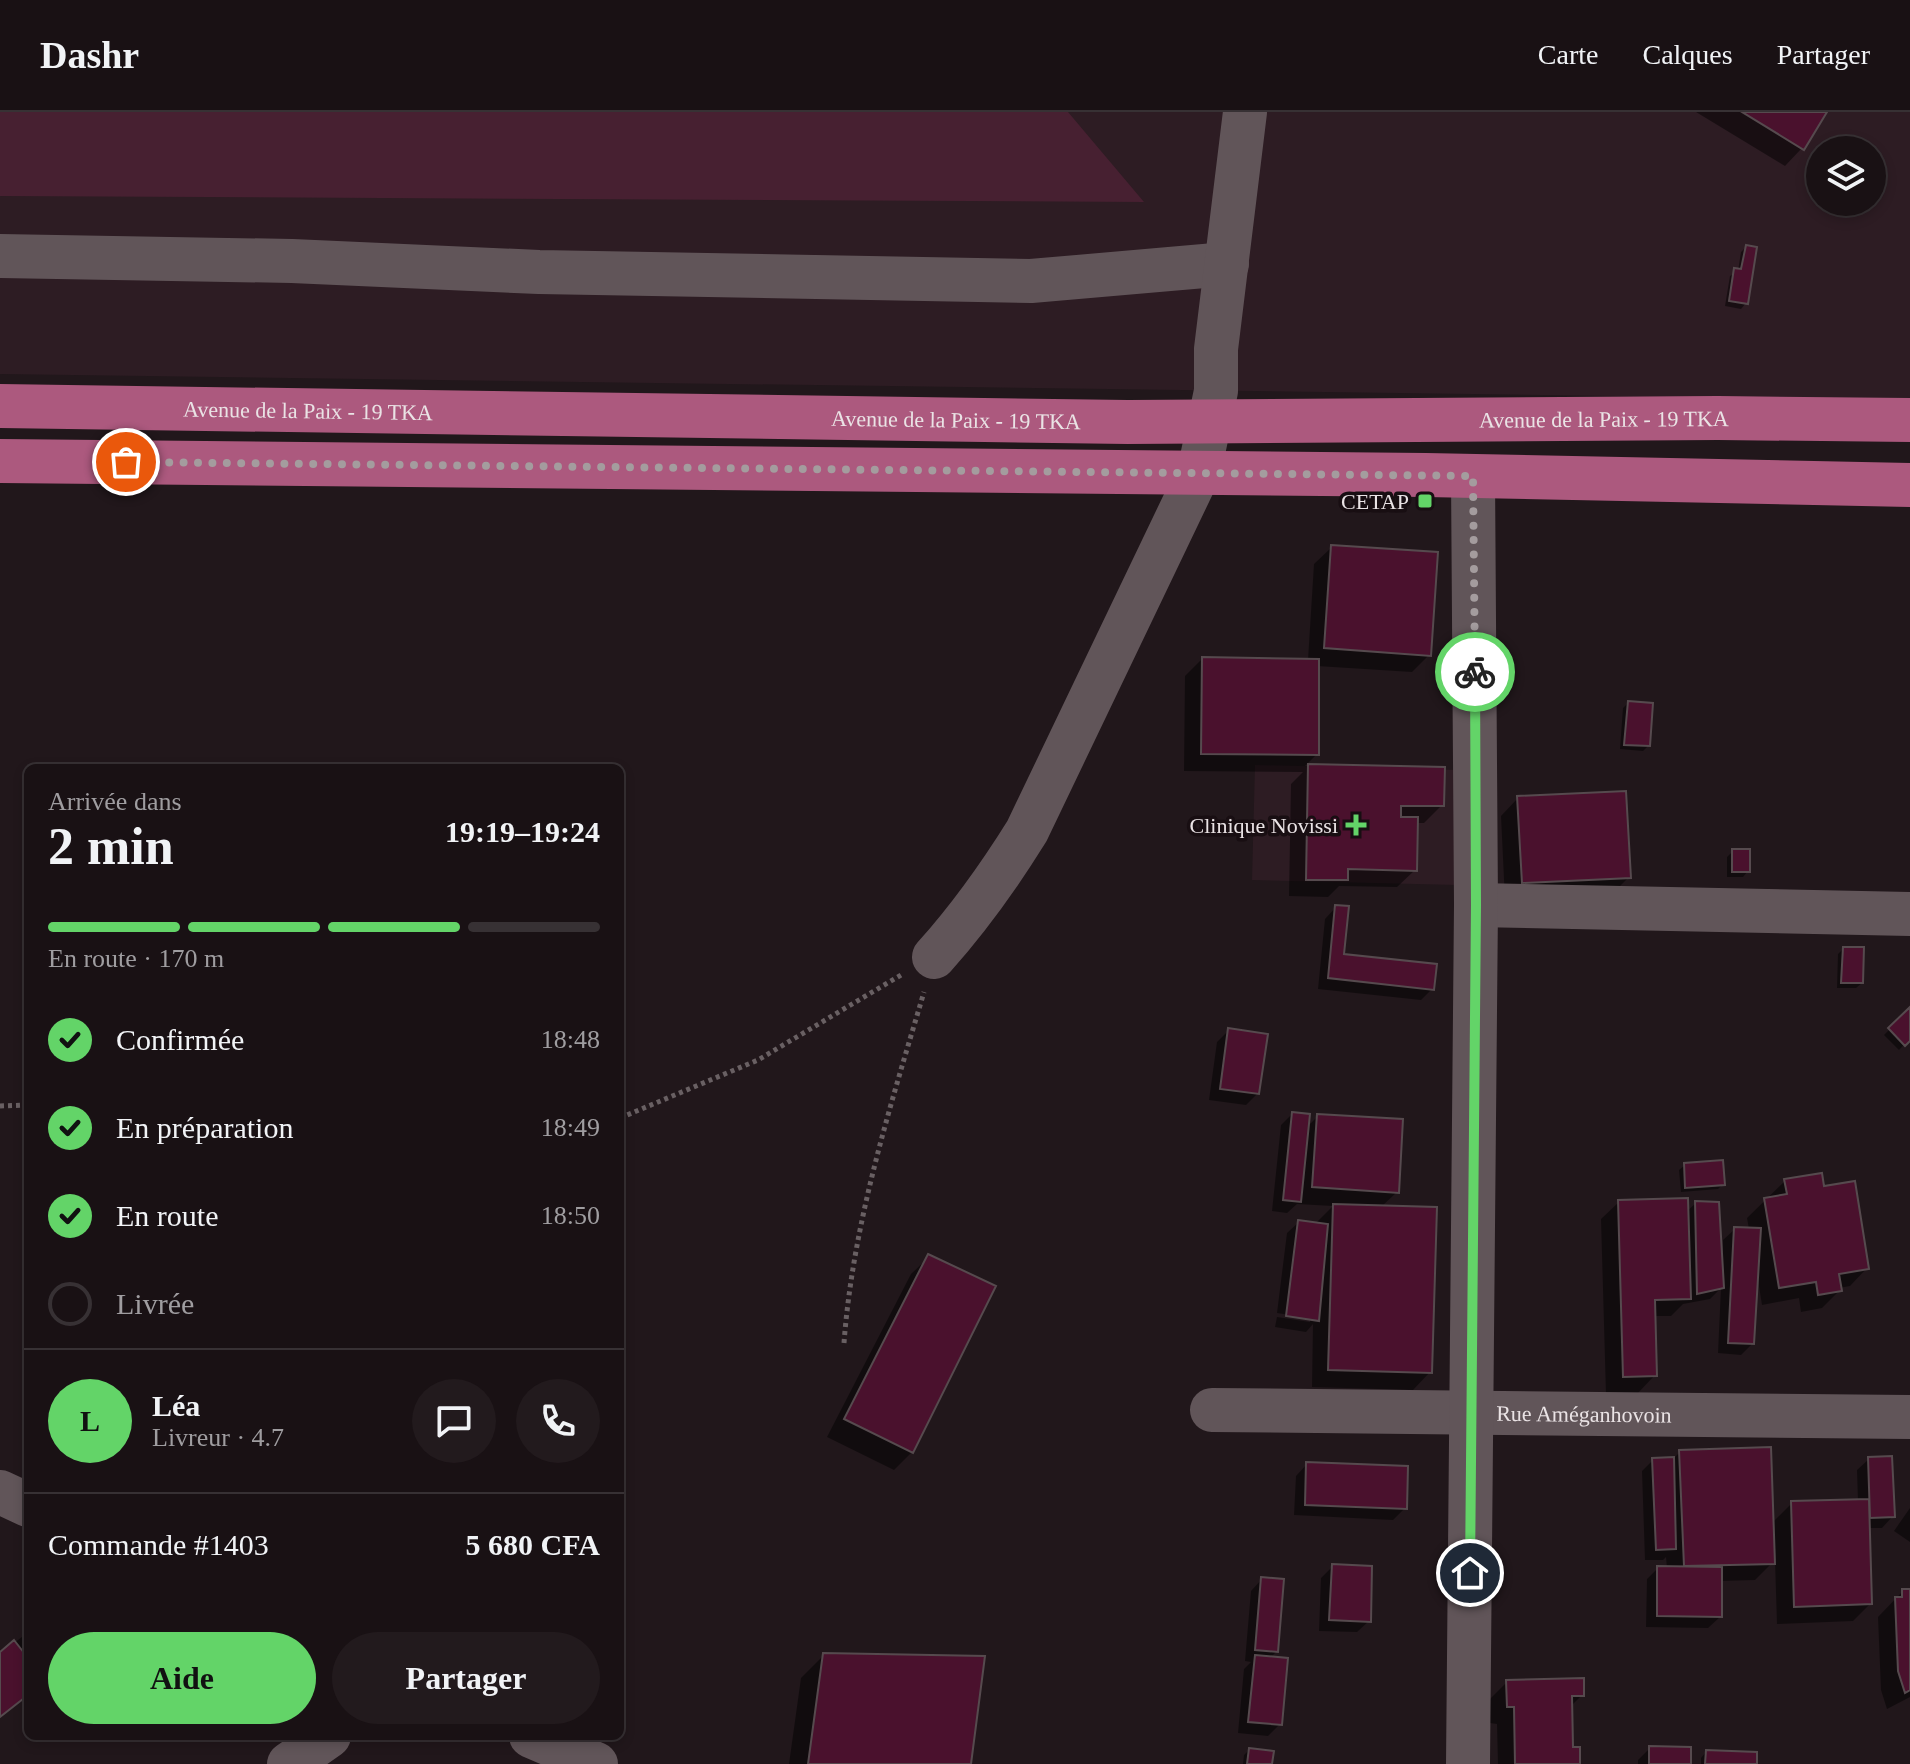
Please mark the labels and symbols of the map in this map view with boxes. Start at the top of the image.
street label: Avenue de la Paix - 19 TKA [183,397,433,425]
street label: Avenue de la Paix - 19 TKA [831,406,1081,434]
street label: Avenue de la Paix - 19 TKA [1479,406,1729,433]
pin [92,428,160,496]
place label: CETAP [1341,489,1409,514]
marker: CETAP [1416,492,1434,510]
courier [1435,632,1515,712]
place label: Clinique Novissi [1189,813,1338,838]
marker: Clinique Novissi [1345,814,1367,836]
street label: Rue Améganhovoin [1496,1401,1672,1428]
pin [1436,1539,1504,1607]

